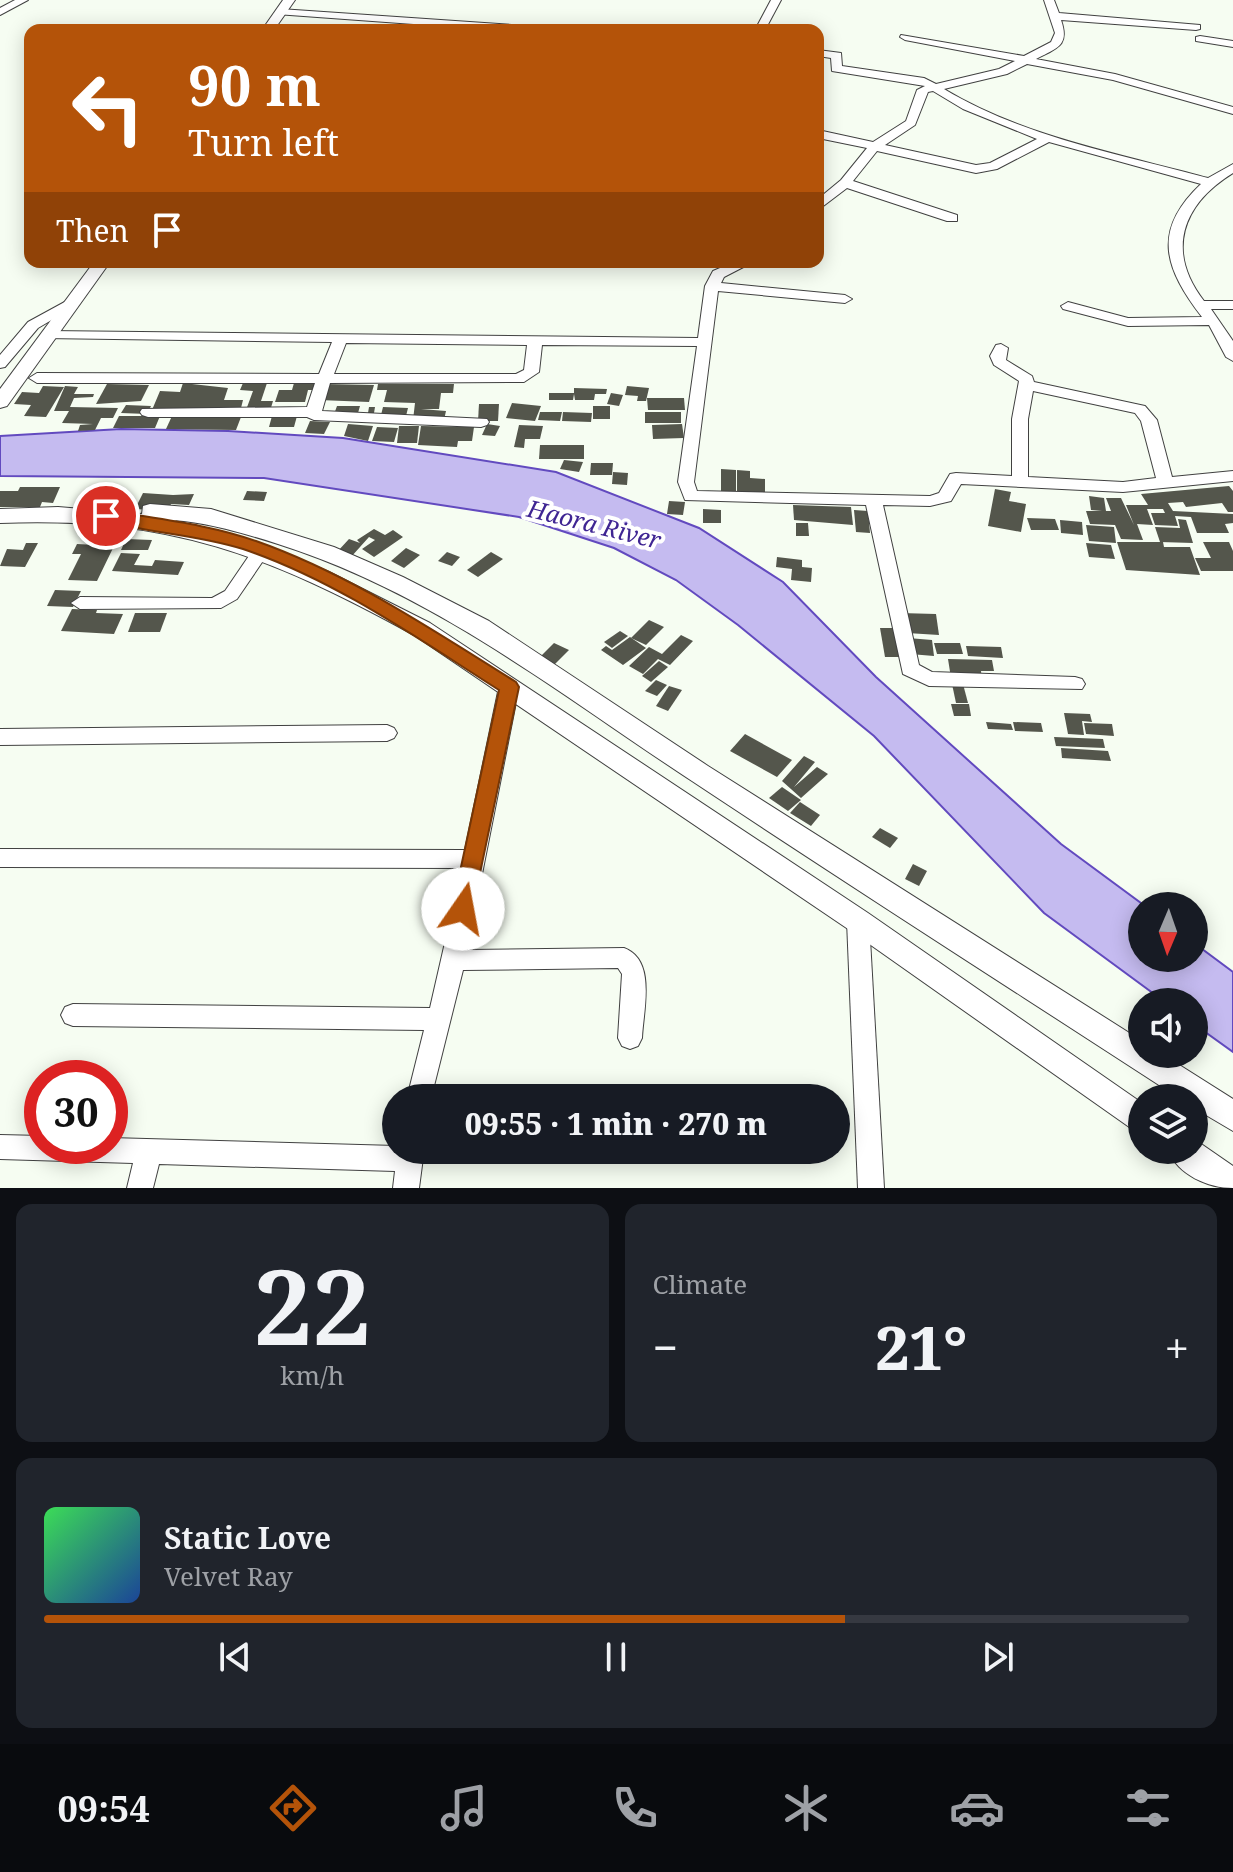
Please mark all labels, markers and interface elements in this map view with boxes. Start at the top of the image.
text: 90 m [188,46,321,122]
icon: left [56,56,160,160]
text: Turn left [188,118,339,167]
icon: arrive [145,208,189,252]
text: Then [56,210,129,251]
pin [72,482,140,550]
water label: Haora River [523,491,665,556]
icon: arrive [84,494,128,538]
position arrow [421,867,505,951]
north arrow [1128,892,1208,972]
map controls [1128,892,1208,1164]
button: sound [1128,988,1208,1068]
speed limit sign: 30 [24,1060,128,1164]
button: layers [1128,1084,1208,1164]
text: 09:55 · 1 min · 270 m [465,1103,767,1144]
text: 22 [253,1234,371,1375]
text: Climate [653,1266,747,1302]
text: 21° [875,1306,967,1388]
text: − [653,1317,678,1377]
text: + [1164,1317,1189,1377]
text: km/h [280,1357,344,1393]
text: Static Love [164,1517,331,1558]
text: Velvet Ray [164,1558,293,1594]
icon: previous [213,1635,257,1679]
icon: pause [594,1635,638,1679]
icon: next [976,1635,1020,1679]
icon: directions [265,1780,321,1836]
icon: music [436,1780,492,1836]
icon: phone [607,1780,663,1836]
icon: climate [778,1780,834,1836]
icon: car [949,1780,1005,1836]
icon: filters [1120,1780,1176,1836]
text: 09:54 [57,1784,150,1833]

